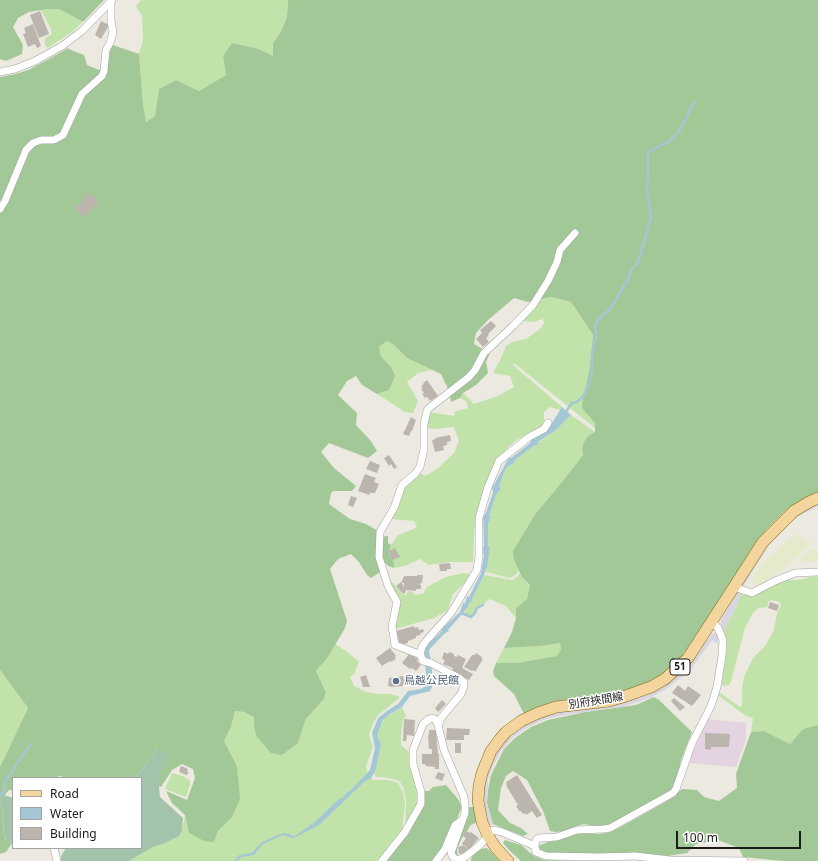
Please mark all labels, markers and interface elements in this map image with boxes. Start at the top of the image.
road number: 51 [670,659,690,675]
place label: 鳥越公民館 [404,674,459,688]
marker: 鳥越公民館 [391,676,401,686]
street label: 別府挾間線 [568,690,624,712]
legend [12,777,142,849]
text: Road [50,785,79,802]
text: Water [50,805,84,822]
scale bar [678,823,803,849]
text: Building [50,825,97,842]
text: 100 m [683,829,718,846]

